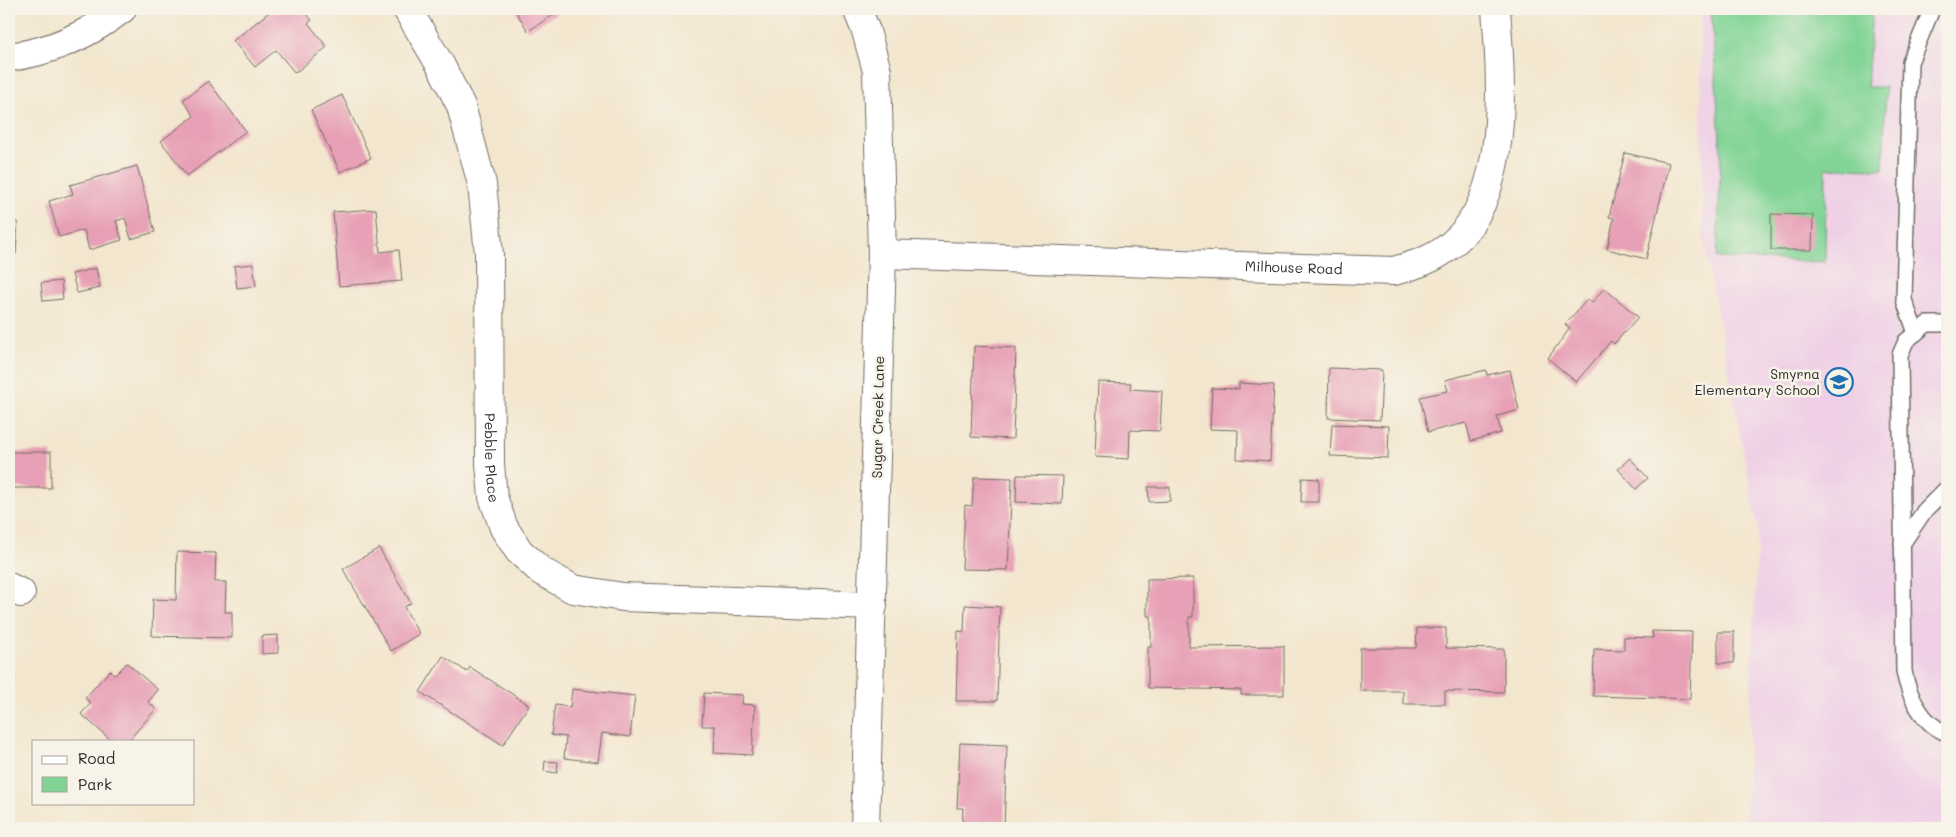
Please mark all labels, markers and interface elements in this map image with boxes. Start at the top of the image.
street label: Milhouse Road [1245,256,1343,278]
street label: Sugar Creek Lane [867,355,888,478]
place label: Smyrna Elementary School [1694,364,1820,399]
school or university icon: Smyrna Elementary School [1824,367,1854,397]
street label: Pebble Place [481,413,504,505]
legend [32,740,195,804]
text: Road [78,748,115,768]
text: Park [78,774,112,794]

